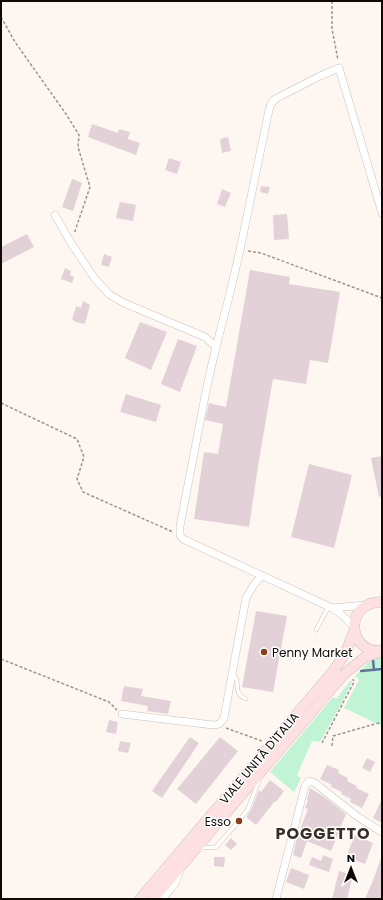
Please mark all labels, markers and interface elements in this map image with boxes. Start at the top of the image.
place label: Penny Market [272,644,353,661]
marker: Penny Market [259,647,269,657]
street label: VIALE UNITÀ D'ITALIA [215,708,303,808]
place label: Esso [205,813,231,830]
marker: Esso [234,816,244,826]
district label: POGGETTO [275,822,371,845]
north arrow [331,848,371,888]
text: N [347,850,355,866]

